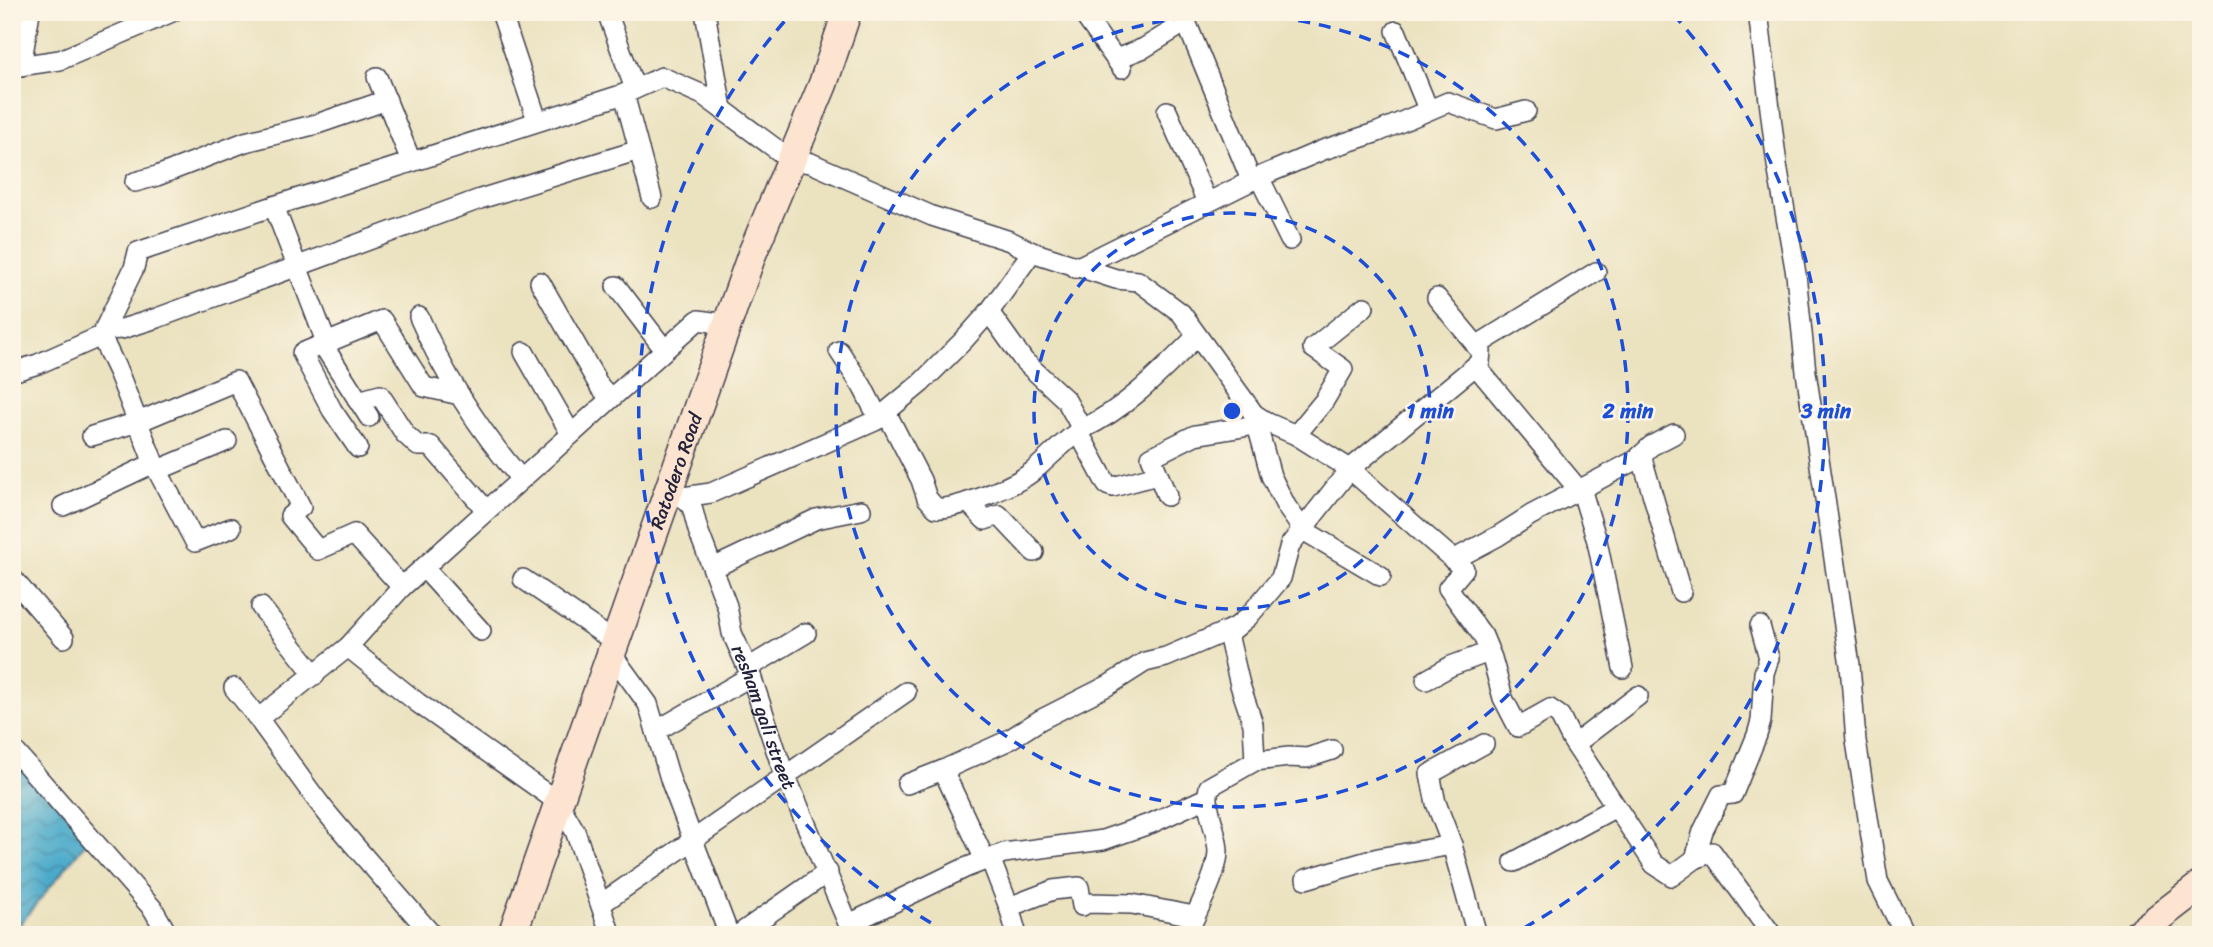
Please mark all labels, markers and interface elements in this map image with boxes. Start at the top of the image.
text: 1 min [1406,392,1455,430]
text: 2 min [1602,392,1654,430]
text: 3 min [1800,392,1852,430]
centre of rings [1220,399,1244,423]
street label: Ratodero Road [640,407,712,534]
street label: resham gali street [722,639,806,795]

